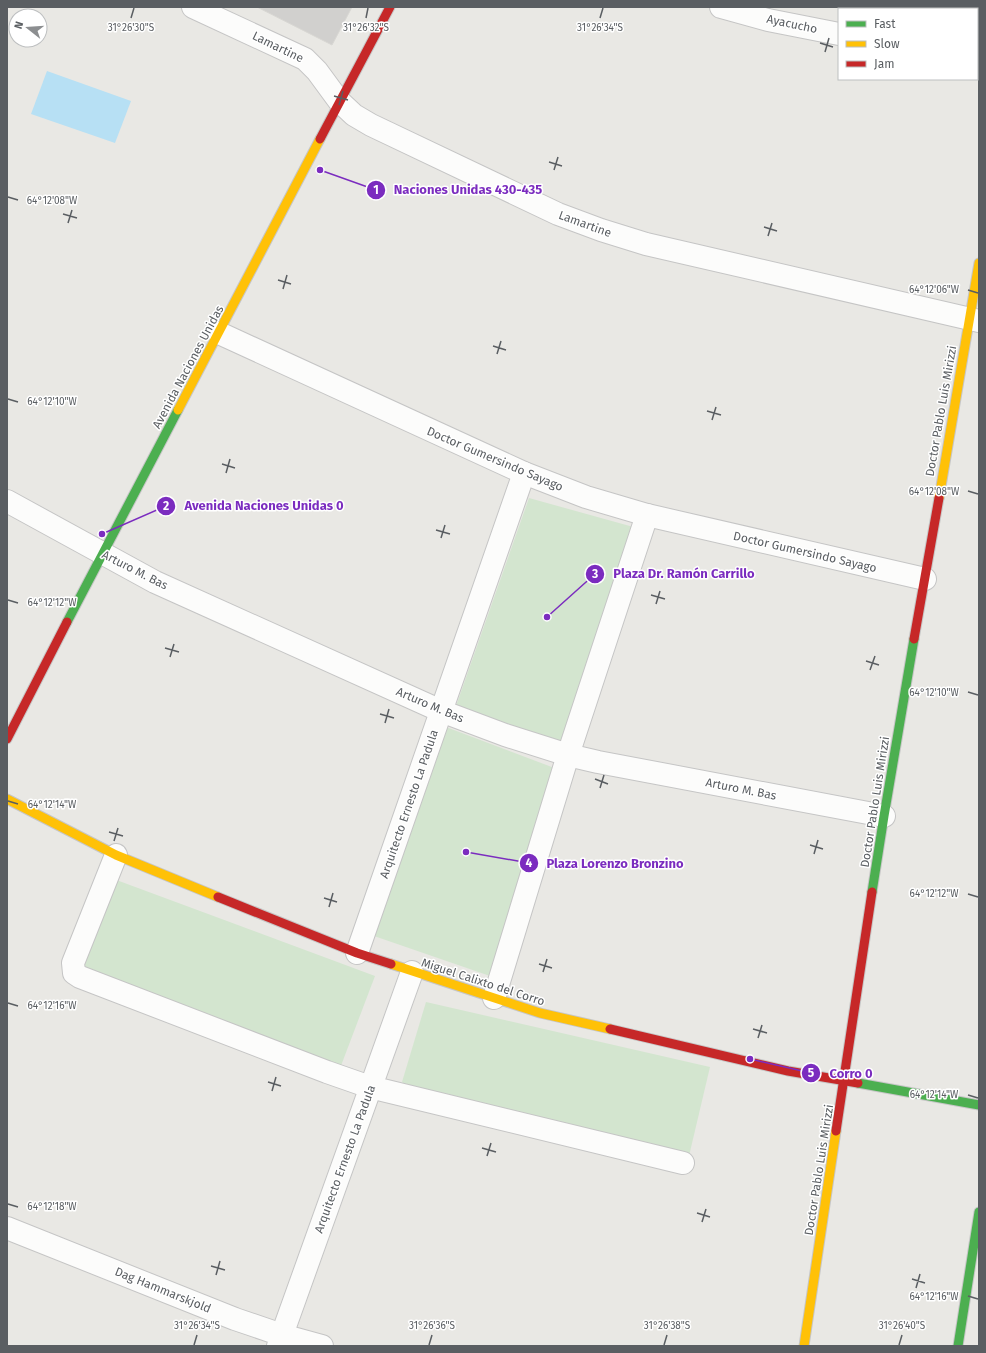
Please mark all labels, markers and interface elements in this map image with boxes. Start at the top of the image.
north arrow [8,8,48,48]
legend [838,8,978,80]
street label: Ayacucho [765,12,819,36]
text: Fast [874,17,896,31]
text: N [12,20,26,31]
text: 31°26'30"S [108,22,155,34]
text: 31°26'32"S [343,22,389,34]
text: 31°26'34"S [577,22,623,34]
street label: Lamartine [250,29,306,65]
text: Slow [874,37,900,51]
text: Jam [874,57,894,71]
callout: Naciones Unidas 430-435 [366,177,550,202]
text: Naciones Unidas 430-435 [394,182,542,197]
text: 1 [373,183,379,197]
text: 64°12'08"W [27,195,78,207]
street label: Lamartine [557,208,613,240]
text: 64°12'06"W [909,284,960,296]
street label: Avenida Naciones Unidas [150,303,227,431]
street label: Doctor Pablo Luis Mirizzi [923,344,959,478]
text: 64°12'10"W [27,396,77,408]
street label: Doctor Gumersindo Sayago [425,424,565,494]
text: 64°12'08"W [909,486,960,498]
callout: Avenida Naciones Unidas 0 [156,493,351,518]
text: Avenida Naciones Unidas 0 [183,498,344,513]
text: 2 [163,499,169,513]
street label: Doctor Gumersindo Sayago [732,529,878,575]
street label: Arturo M. Bas [100,547,171,593]
callout: Plaza Dr. Ramón Carrillo [585,561,762,586]
text: Plaza Dr. Ramón Carrillo [613,566,755,581]
text: 3 [591,567,598,581]
text: 64°12'12"W [28,597,77,609]
street label: Arturo M. Bas [394,684,466,726]
text: 64°12'10"W [909,687,959,699]
street label: Arquitecto Ernesto La Padula [377,728,441,880]
street label: Doctor Pablo Luis Mirizzi [858,735,892,869]
street label: Arturo M. Bas [704,775,778,803]
text: 64°12'14"W [28,799,77,811]
callout: Plaza Lorenzo Bronzino [519,851,692,876]
text: 4 [526,856,533,870]
text: Plaza Lorenzo Bronzino [546,856,684,871]
text: 64°12'12"W [910,888,959,900]
street label: Miguel Calixto del Corro [420,955,546,1009]
text: 64°12'16"W [27,1000,77,1012]
callout: Corro 0 [801,1061,880,1086]
text: 5 [808,1066,815,1080]
text: Corro 0 [829,1066,873,1081]
street label: Arquitecto Ernesto La Padula [312,1083,378,1235]
text: 64°12'14"W [910,1089,959,1101]
street label: Doctor Pablo Luis Mirizzi [802,1103,836,1237]
text: 64°12'18"W [27,1201,77,1213]
street label: Dag Hammarskjold [113,1264,213,1316]
text: 64°12'16"W [909,1291,959,1303]
text: 31°26'34"S [174,1320,220,1332]
text: 31°26'36"S [409,1320,456,1332]
text: 31°26'38"S [644,1320,691,1332]
text: 31°26'40"S [879,1320,926,1332]

